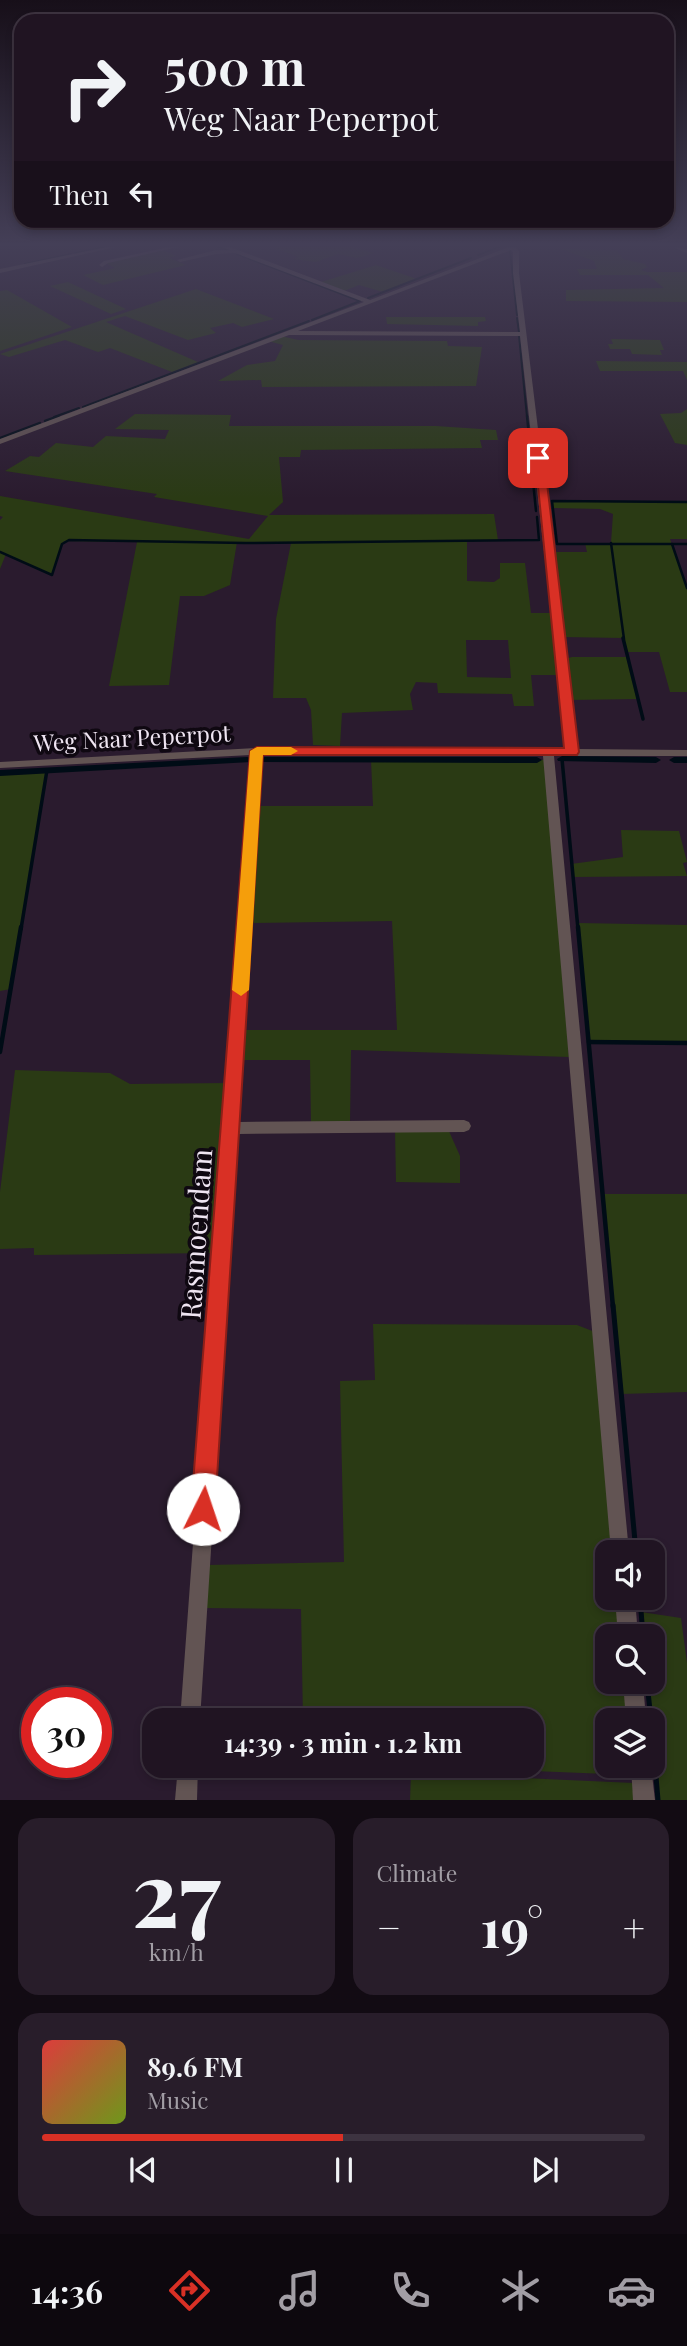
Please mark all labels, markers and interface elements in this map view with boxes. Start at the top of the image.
text: 500 m [164,33,305,98]
icon: right [49,42,140,133]
text: Weg Naar Peperpot [164,96,438,139]
icon: left [123,175,161,213]
text: Then [49,177,109,212]
pin [508,428,568,488]
icon: arrive [519,439,557,477]
street label: Weg Naar Peperpot [32,716,232,758]
street label: Rasmoendam [171,1147,219,1320]
position arrow [166,1472,240,1546]
map controls [595,1540,665,1778]
button: sound [595,1540,665,1610]
button: search [595,1624,665,1694]
speed limit sign: 30 [21,1687,112,1778]
button: layers [595,1708,665,1778]
text: 14:39 · 3 min · 1.2 km [224,1725,462,1760]
text: 27 [132,1830,221,1951]
text: Climate [377,1857,457,1888]
text: 19° [481,1892,543,1961]
text: − [377,1901,401,1952]
text: + [623,1901,645,1952]
text: km/h [149,1936,204,1967]
text: 89.6 FM [147,2049,243,2084]
text: Music [147,2084,208,2115]
icon: previous [124,2151,162,2189]
icon: pause [325,2151,363,2189]
icon: next [526,2151,564,2189]
icon: directions [165,2266,214,2315]
icon: music [275,2266,324,2315]
icon: phone [386,2266,435,2315]
icon: climate [496,2266,545,2315]
icon: car [607,2266,656,2315]
text: 14:36 [31,2269,103,2312]

